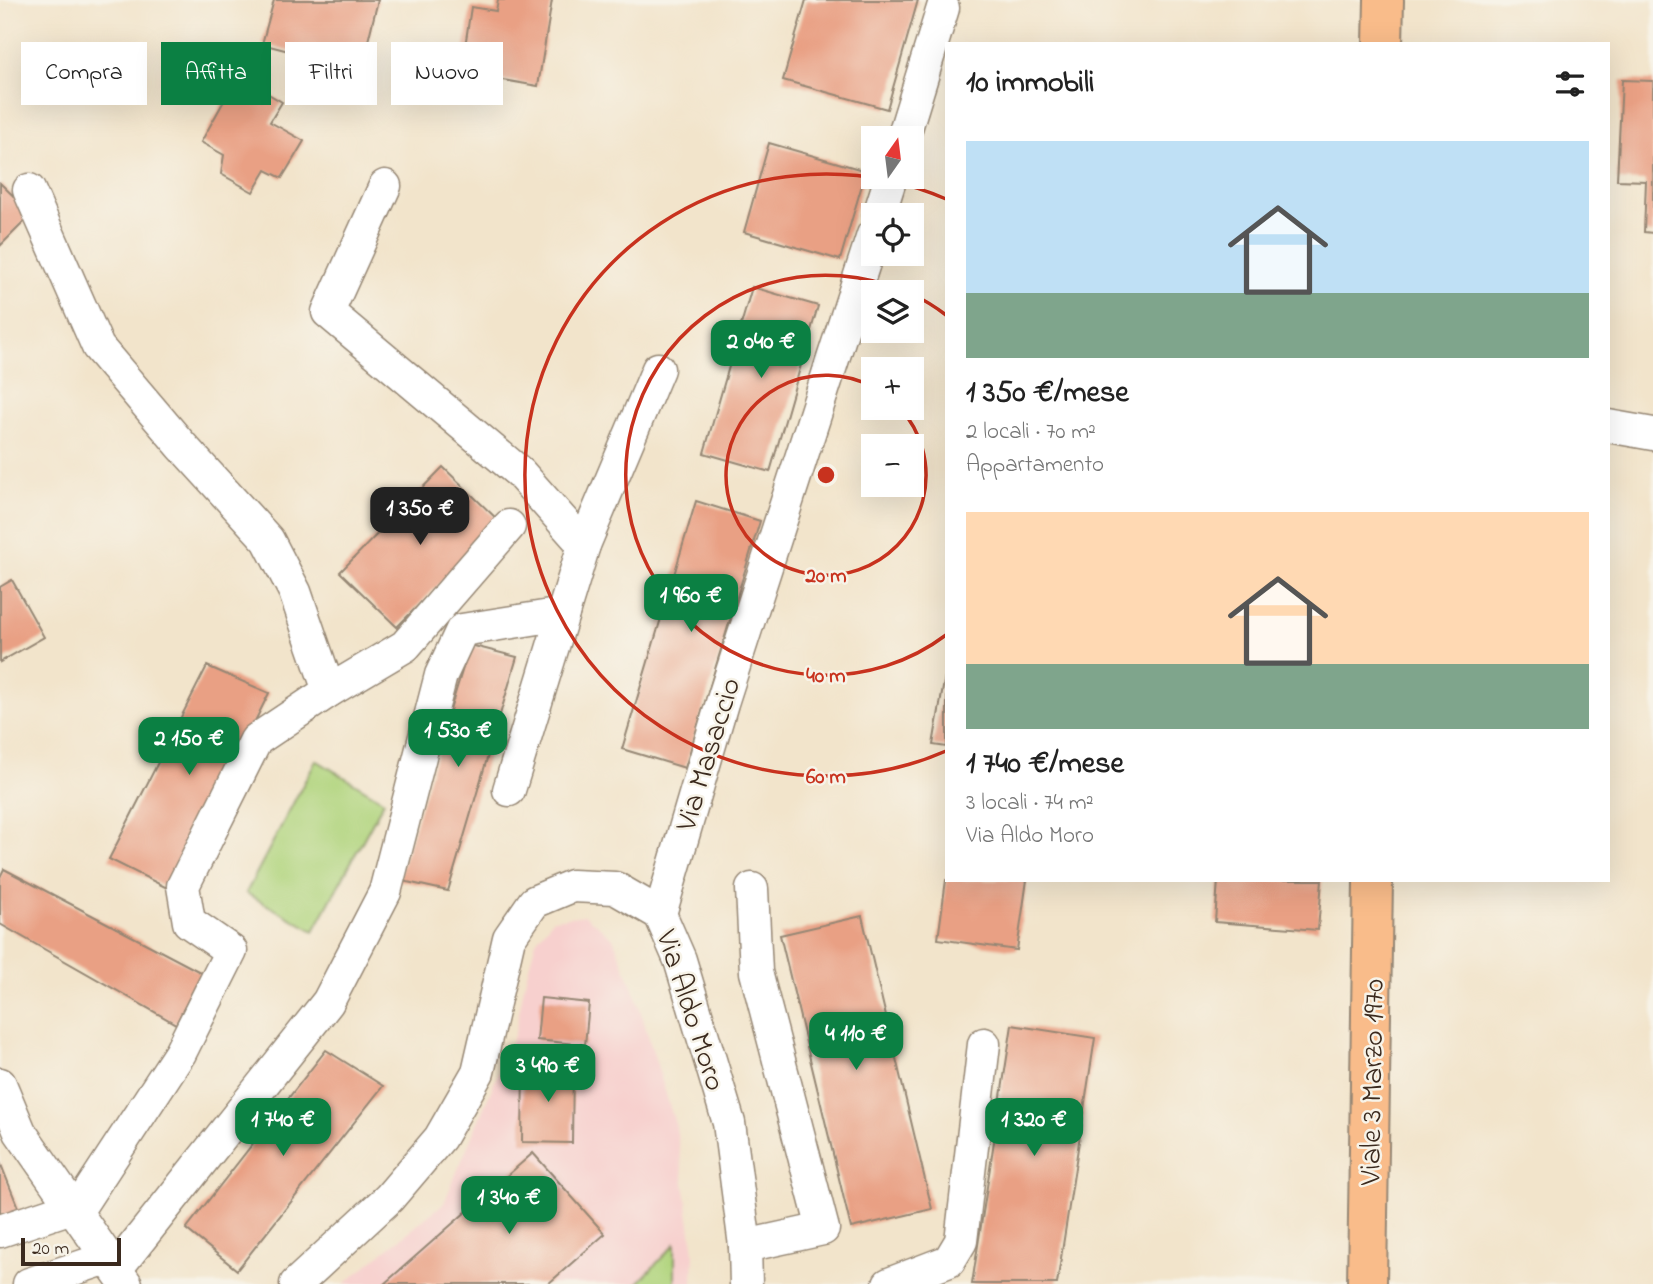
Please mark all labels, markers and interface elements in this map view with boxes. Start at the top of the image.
chip: Compra [21,42,147,105]
chip: Affitta [161,42,271,105]
chip: Filtri [285,42,377,105]
chip: Nuovo [391,42,503,105]
text: 10 immobili [966,62,1094,106]
icon: filters [1551,65,1589,103]
north arrow [861,126,924,189]
map controls [861,126,924,497]
icon: home [1215,187,1341,313]
button: locate [861,203,924,266]
button: layers [861,280,924,343]
pin: 2 040 € [696,320,826,380]
text: 2 040 € [727,326,795,359]
button: + [861,357,924,420]
text: 1 350 €/mese [966,372,1129,416]
text: 2 locali · 70 m² [966,416,1096,449]
button: − [861,434,924,497]
text: Appartamento [966,449,1104,482]
centre of rings [814,463,838,487]
pin: 1 350 € [355,488,485,547]
text: 1 350 € [386,493,454,526]
icon: home [1215,558,1341,684]
text: 20 m [804,562,847,592]
pin: 1 960 € [626,574,756,634]
text: 1 960 € [660,580,722,613]
text: 40 m [806,662,846,692]
street label: Via Masaccio [665,673,754,838]
pin: 1 530 € [393,710,523,769]
text: 1 530 € [424,715,492,748]
pin: 2 150 € [124,718,254,777]
text: 2 150 € [154,723,224,756]
text: 1 740 €/mese [966,743,1124,787]
text: 60 m [806,763,846,793]
text: 3 locali · 74 m² [966,787,1094,820]
text: Via Aldo Moro [966,820,1094,853]
street label: Via Aldo Moro [642,924,736,1097]
street label: Viale 3 Marzo 1970 [1350,978,1398,1187]
pin: 4 110 € [791,1012,921,1072]
text: 4 110 € [825,1018,887,1051]
pin: 3 490 € [483,1044,613,1104]
text: 3 490 € [516,1050,580,1083]
pin: 1 740 € [218,1098,348,1158]
pin: 1 320 € [969,1098,1099,1158]
text: 1 740 € [251,1104,315,1137]
text: 1 320 € [1001,1104,1067,1137]
pin: 1 340 € [444,1176,574,1236]
text: 1 340 € [477,1182,541,1215]
scale bar [21,1235,121,1267]
text: 20 m [32,1236,69,1263]

